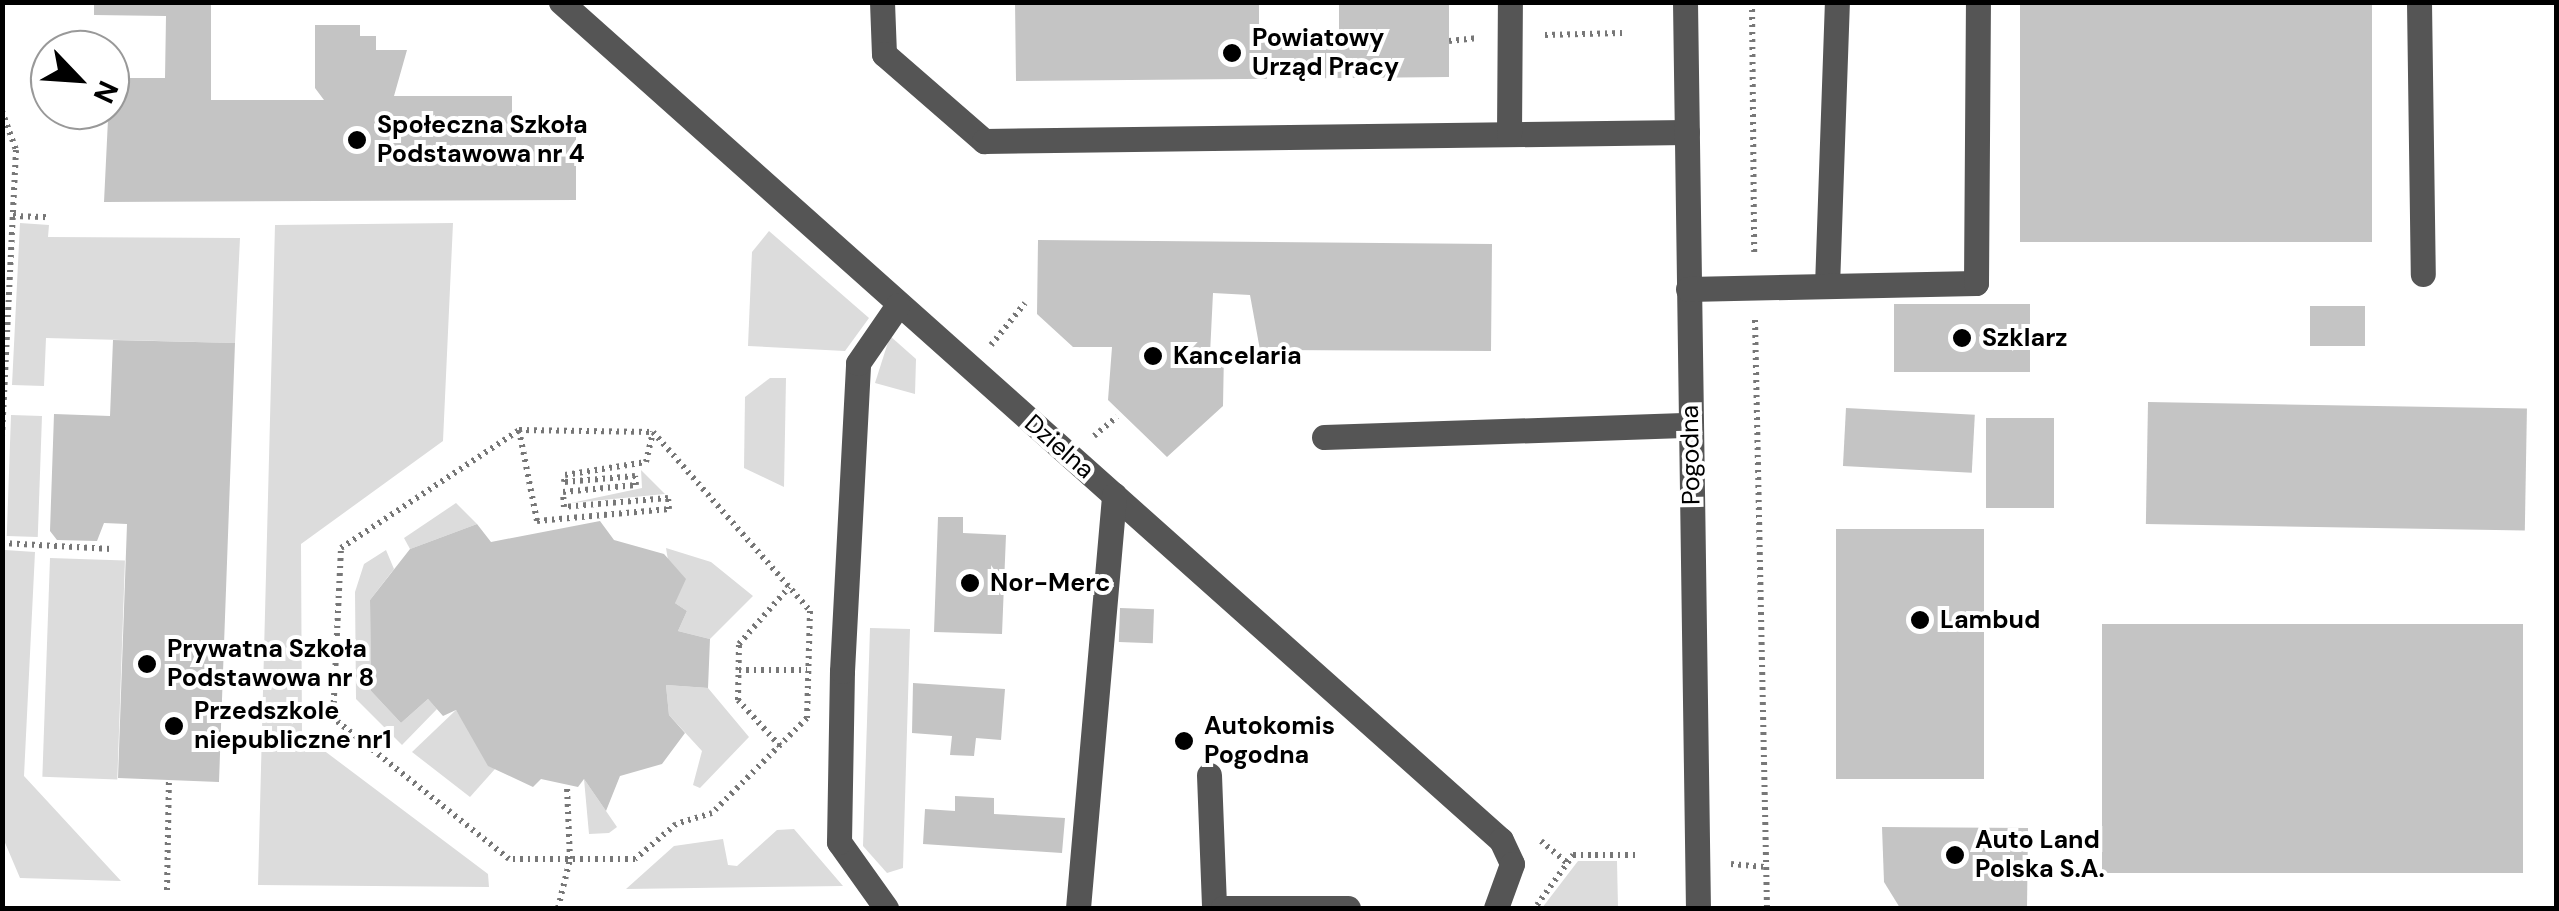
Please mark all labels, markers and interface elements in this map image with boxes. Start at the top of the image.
place label: Powiatowy Urząd Pracy [1252,24,1399,83]
north arrow [30,30,130,130]
marker: Powiatowy Urząd Pracy [1221,42,1243,64]
text: N [85,75,127,109]
place label: Społeczna Szkoła Podstawowa nr 4 [377,111,588,170]
marker: Społeczna Szkoła Podstawowa nr 4 [346,129,368,151]
place label: Szklarz [1982,323,2068,353]
marker: Szklarz [1951,327,1973,349]
place label: Kancelaria [1173,341,1302,371]
marker: Kancelaria [1142,345,1164,367]
street label: Pogodna [1675,405,1707,505]
street label: Dzielna [1018,409,1100,485]
place label: Nor-Merc [990,568,1111,598]
marker: Nor-Merc [959,572,981,594]
place label: Lambud [1940,605,2040,635]
marker: Lambud [1909,609,1931,631]
place label: Prywatna Szkoła Podstawowa nr 8 [167,635,374,694]
marker: Prywatna Szkoła Podstawowa nr 8 [136,653,158,675]
place label: Przedszkole niepubliczne nr1 [194,697,392,756]
place label: Autokomis Pogodna [1204,712,1335,771]
marker: Przedszkole niepubliczne nr1 [163,715,185,737]
marker: Autokomis Pogodna [1173,730,1195,752]
place label: Auto Land Polska S.A. [1975,826,2105,885]
marker: Auto Land Polska S.A. [1944,844,1966,866]

